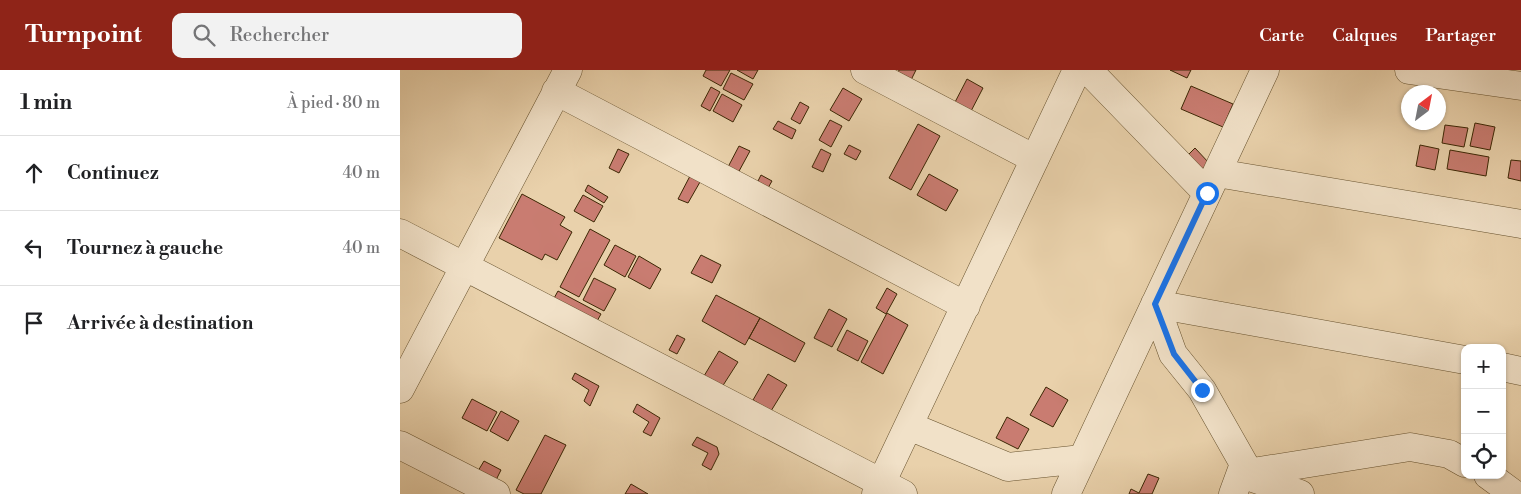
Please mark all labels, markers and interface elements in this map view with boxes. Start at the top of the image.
search box [172,13,522,58]
text: Turnpoint [25,20,142,50]
icon: search [190,21,218,49]
text: Rechercher [230,23,329,47]
text: Carte [1259,24,1304,47]
text: Calques [1332,24,1397,47]
text: Partager [1425,24,1496,47]
north arrow [1401,85,1446,130]
text: 1 min [20,90,72,116]
text: À pied · 80 m [287,93,380,113]
icon: ahead [20,159,48,187]
text: Continuez [67,161,159,185]
text: 40 m [343,163,380,183]
route start [1196,182,1219,205]
icon: left [20,234,48,262]
text: Tournez à gauche [67,236,223,260]
text: 40 m [343,238,380,258]
icon: arrive [20,309,48,337]
text: Arrivée à destination [67,311,253,335]
map controls [1461,344,1506,479]
button: + [1461,344,1506,389]
route end [1191,379,1214,402]
button: − [1461,389,1506,434]
button: locate [1461,434,1506,479]

